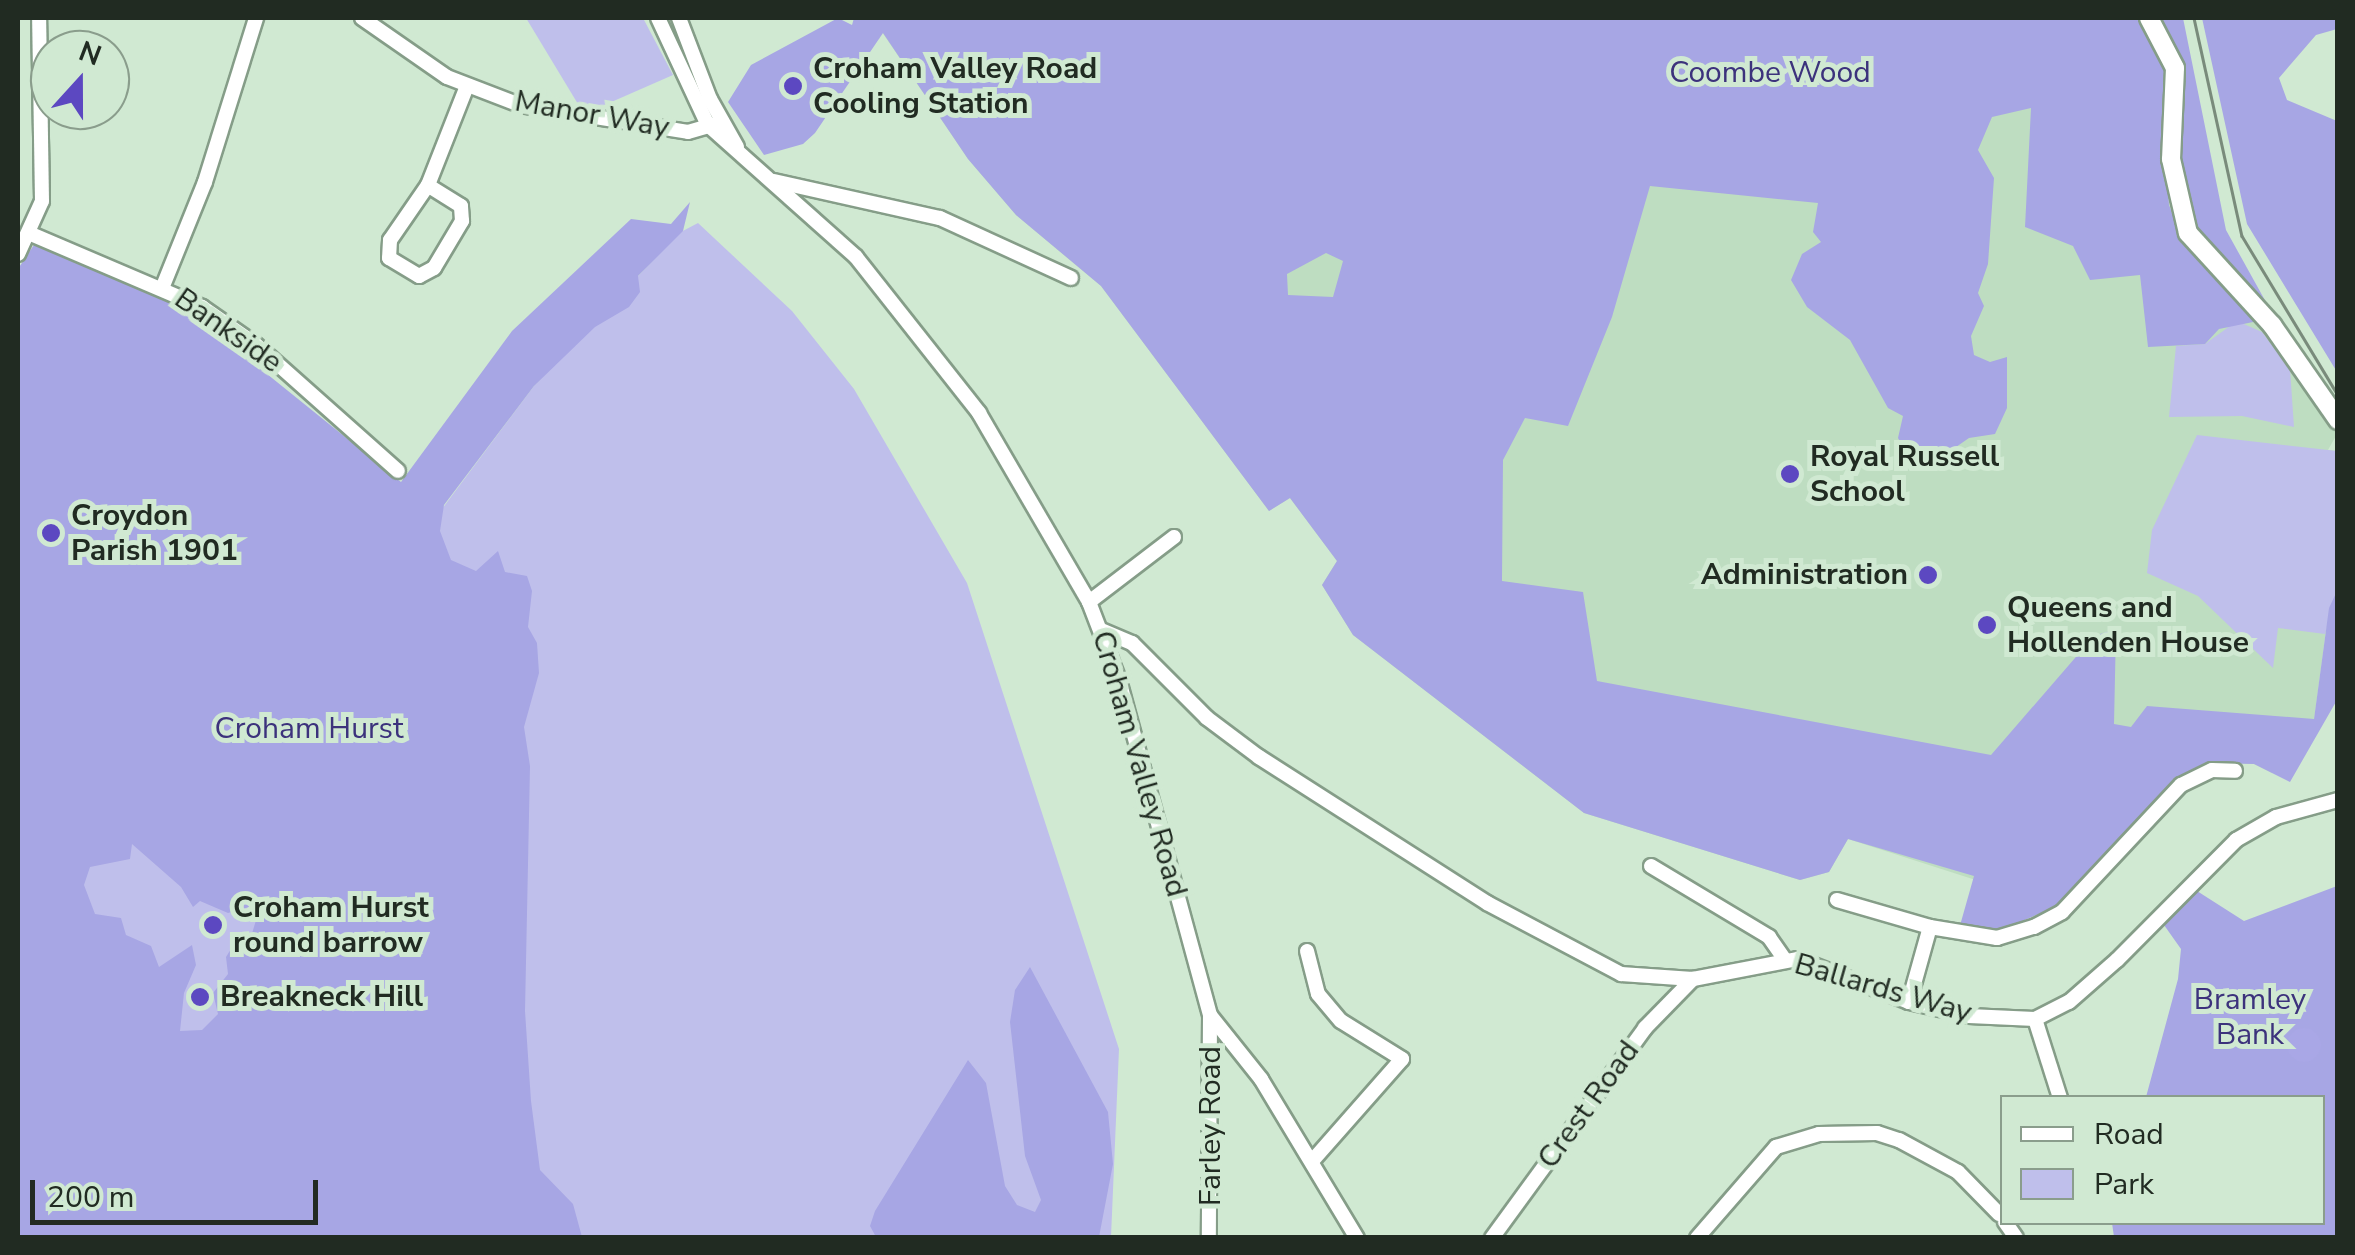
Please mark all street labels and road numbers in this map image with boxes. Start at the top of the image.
street label: Manor Way [512,84,672,146]
street label: Bankside [167,281,289,381]
street label: Croham Valley Road [1084,627,1194,901]
street label: Ballards Way [1790,947,1976,1031]
street label: Crest Road [1531,1034,1647,1176]
street label: Farley Road [1193,1046,1229,1206]

